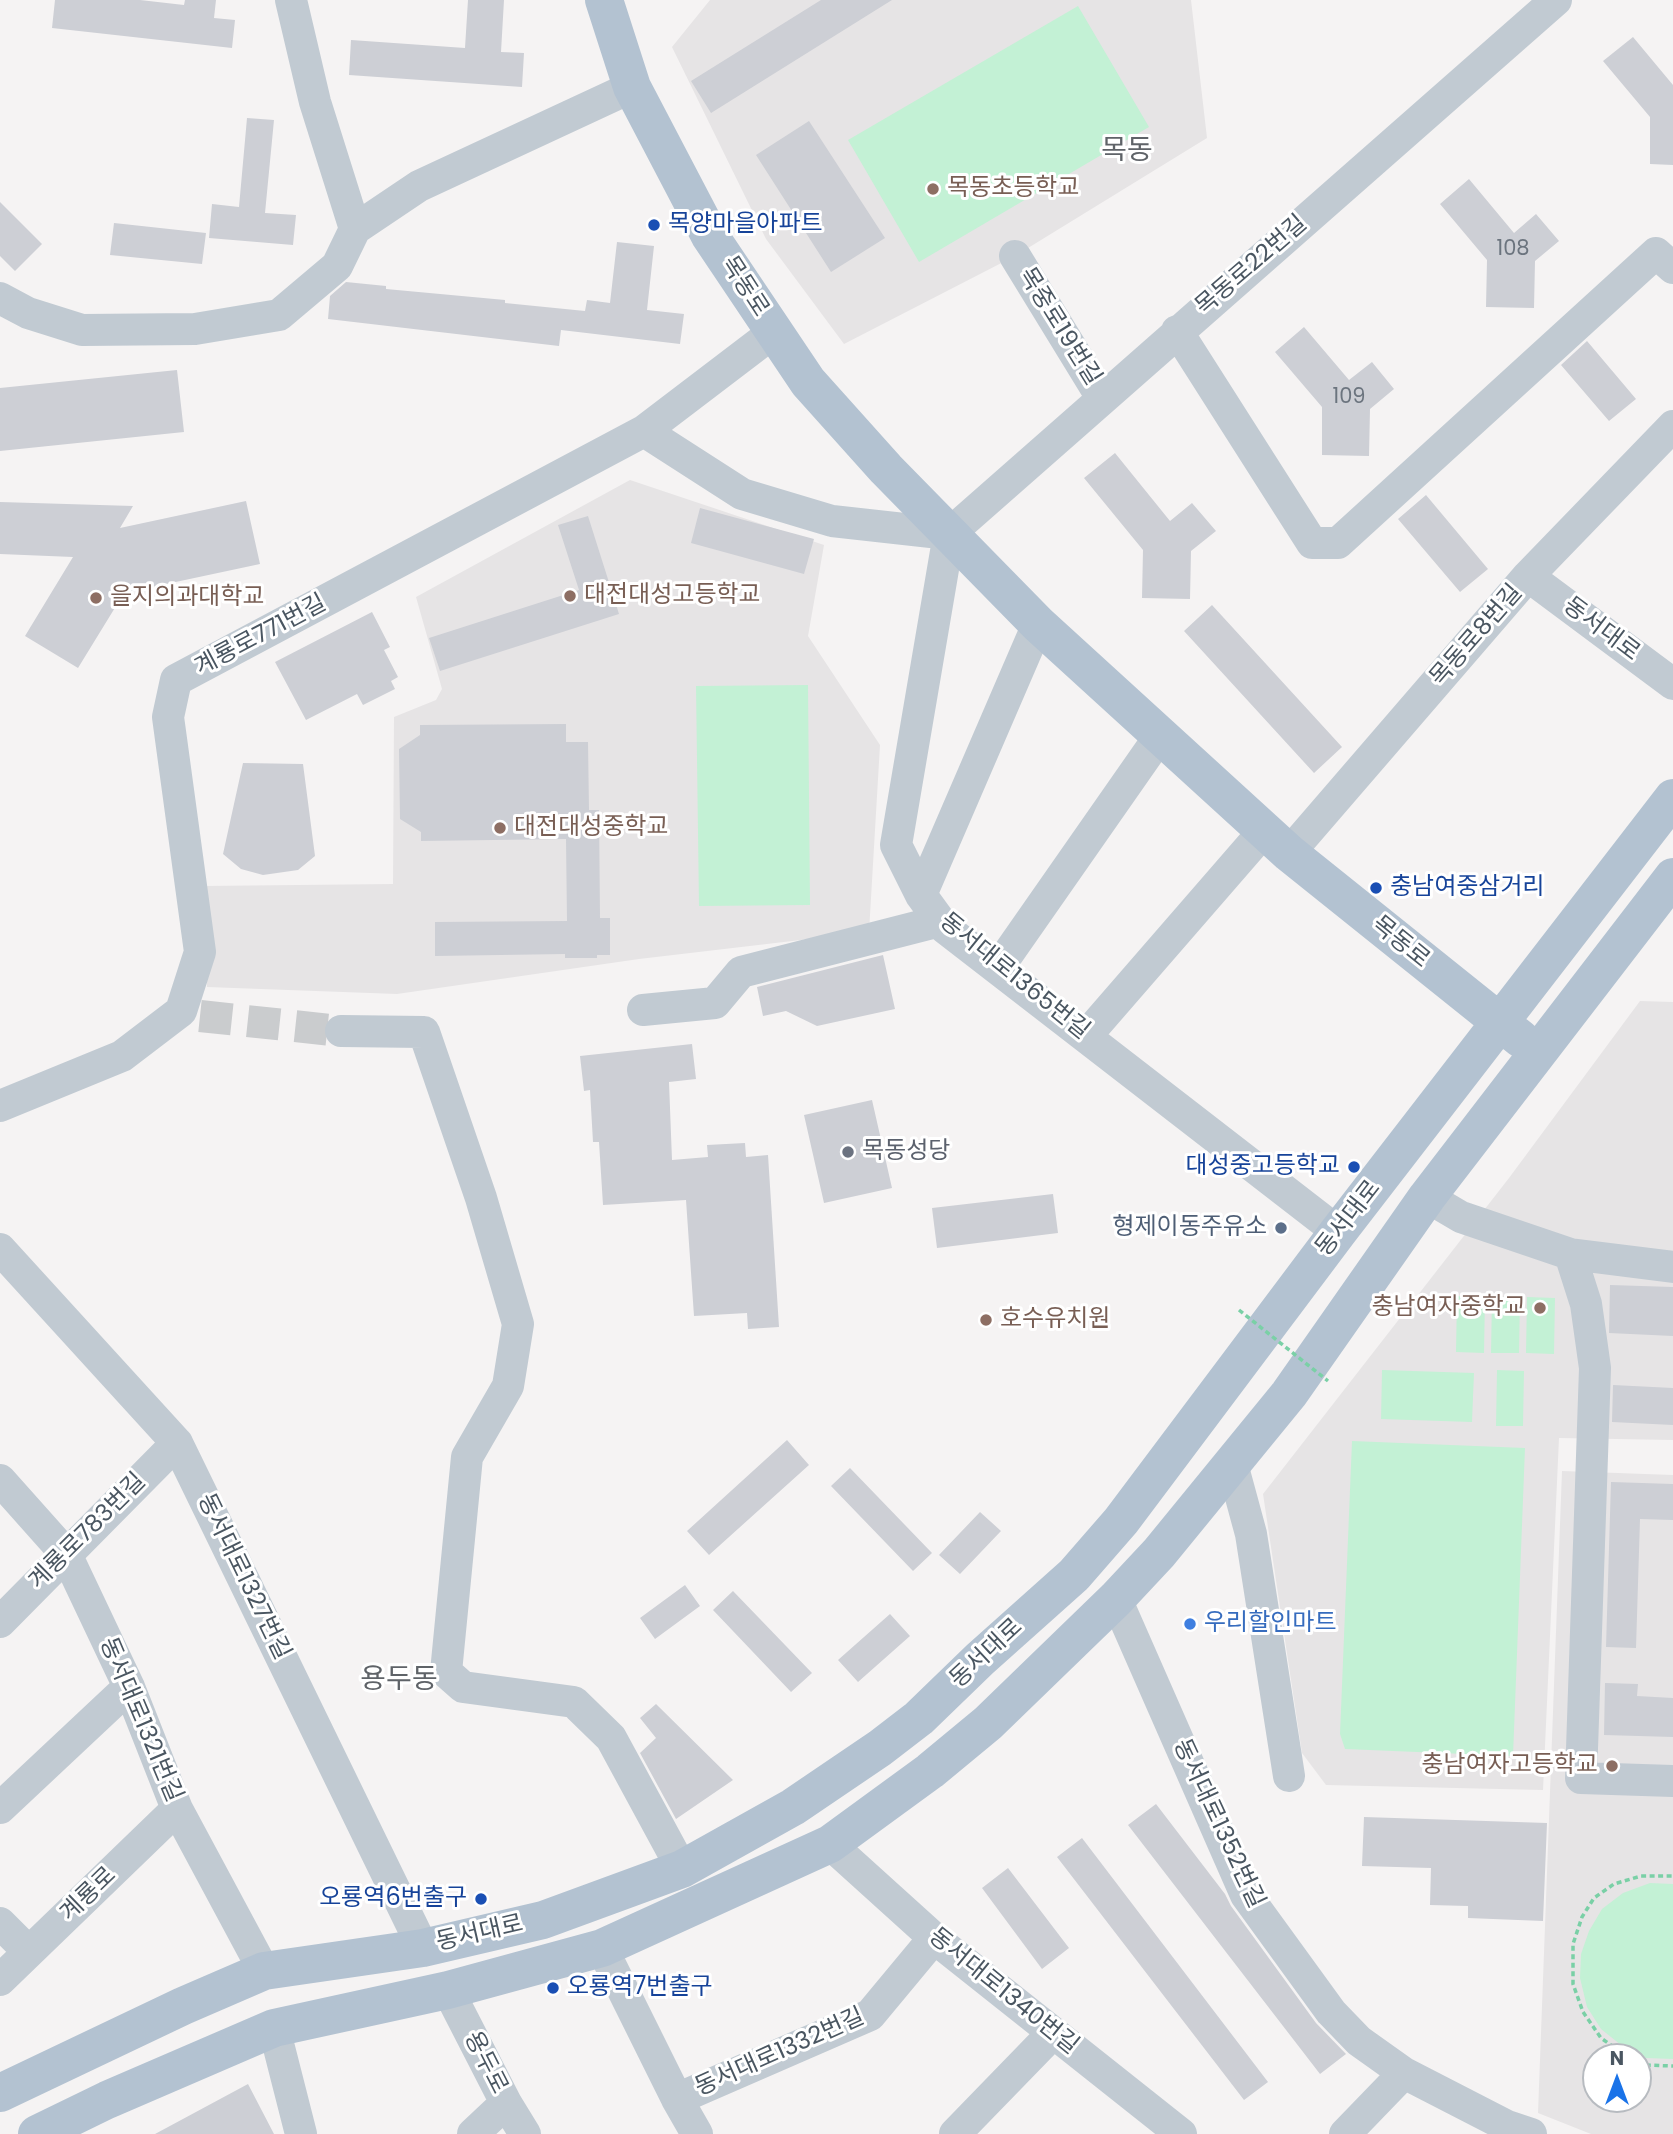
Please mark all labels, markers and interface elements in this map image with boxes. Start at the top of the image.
district label: 목동 [1101,135,1153,169]
place label: 목동초등학교 [947,175,1079,203]
marker: 목동초등학교 [925,181,941,197]
street label: 목동로22번길 [1190,210,1314,322]
place label: 목양마을아파트 [668,211,823,239]
marker: 목양마을아파트 [646,217,662,233]
house number: 108 [1496,237,1530,263]
street label: 목동로 [714,251,774,323]
street label: 목중로19번길 [1011,263,1107,391]
house number: 109 [1332,385,1366,411]
street label: 목동로8번길 [1425,579,1529,693]
place label: 대전대성고등학교 [584,582,761,610]
place label: 을지의과대학교 [110,584,265,612]
marker: 대전대성고등학교 [562,588,578,604]
street label: 계룡로771번길 [191,589,331,683]
marker: 을지의과대학교 [88,590,104,606]
street label: 동서대로 [1557,592,1645,668]
place label: 대전대성중학교 [514,814,669,842]
marker: 대전대성중학교 [492,820,508,836]
place label: 충남여중삼거리 [1390,874,1545,902]
marker: 충남여중삼거리 [1368,880,1384,896]
street label: 동서대로1365번길 [933,908,1095,1046]
street label: 목동로 [1365,911,1435,975]
place label: 목동성당 [862,1138,950,1166]
marker: 목동성당 [840,1144,856,1160]
place label: 대성중고등학교 [1185,1153,1340,1181]
marker: 대성중고등학교 [1346,1159,1362,1175]
street label: 동서대로 [1310,1175,1388,1263]
place label: 형제이동주유소 [1112,1214,1267,1242]
marker: 형제이동주유소 [1273,1220,1289,1236]
place label: 충남여자중학교 [1371,1294,1526,1322]
marker: 충남여자중학교 [1532,1300,1548,1316]
place label: 호수유치원 [1000,1306,1110,1334]
marker: 호수유치원 [978,1312,994,1328]
street label: 계룡로783번길 [24,1468,152,1596]
street label: 동서대로1327번길 [190,1489,296,1665]
place label: 우리할인마트 [1204,1610,1336,1638]
street label: 동서대로 [945,1613,1029,1695]
marker: 우리할인마트 [1182,1616,1198,1632]
street label: 동서대로1321번길 [92,1633,188,1807]
district label: 용두동 [360,1664,438,1698]
street label: 동서대로1352번길 [1166,1735,1270,1913]
place label: 충남여자고등학교 [1421,1752,1598,1780]
marker: 충남여자고등학교 [1604,1758,1620,1774]
street label: 계룡로 [55,1862,123,1928]
place label: 오룡역6번출구 [319,1885,467,1913]
marker: 오룡역6번출구 [473,1891,489,1907]
street label: 동서대로 [434,1910,526,1958]
street label: 동서대로1340번길 [922,1923,1084,2061]
place label: 오룡역7번출구 [567,1974,713,2002]
marker: 오룡역7번출구 [545,1980,561,1996]
street label: 동서대로1332번길 [691,2003,869,2103]
street label: 용두로 [457,2027,513,2099]
north arrow [1582,2043,1652,2113]
text: N [1610,2045,1624,2072]

